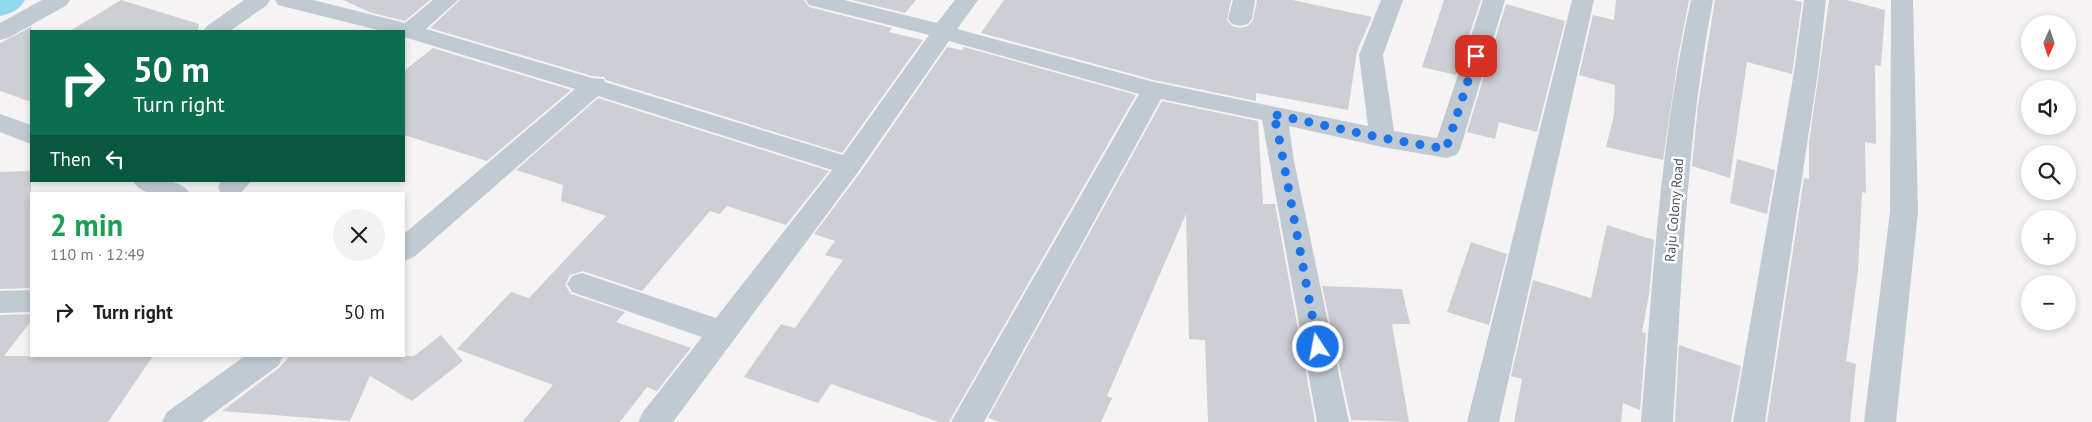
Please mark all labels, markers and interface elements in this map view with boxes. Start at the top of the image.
north arrow [2021,15,2076,70]
map controls [2021,15,2076,330]
pin [1455,35,1497,77]
icon: arrive [1462,42,1490,70]
text: 50 m [133,46,210,92]
icon: right [50,50,115,115]
button: sound [2021,80,2076,135]
text: Turn right [133,90,225,118]
icon: left [101,145,129,173]
button: search [2021,145,2076,200]
text: Then [50,147,91,171]
street label: Raju Colony Road [1661,158,1687,262]
text: 2 min [50,205,123,244]
button: close [333,209,385,261]
button: + [2021,210,2076,265]
text: 110 m · 12:49 [50,244,145,264]
button: − [2021,275,2076,330]
icon: right [50,298,78,326]
text: Turn right [93,300,173,324]
text: 50 m [344,300,385,324]
position arrow [1291,320,1343,372]

